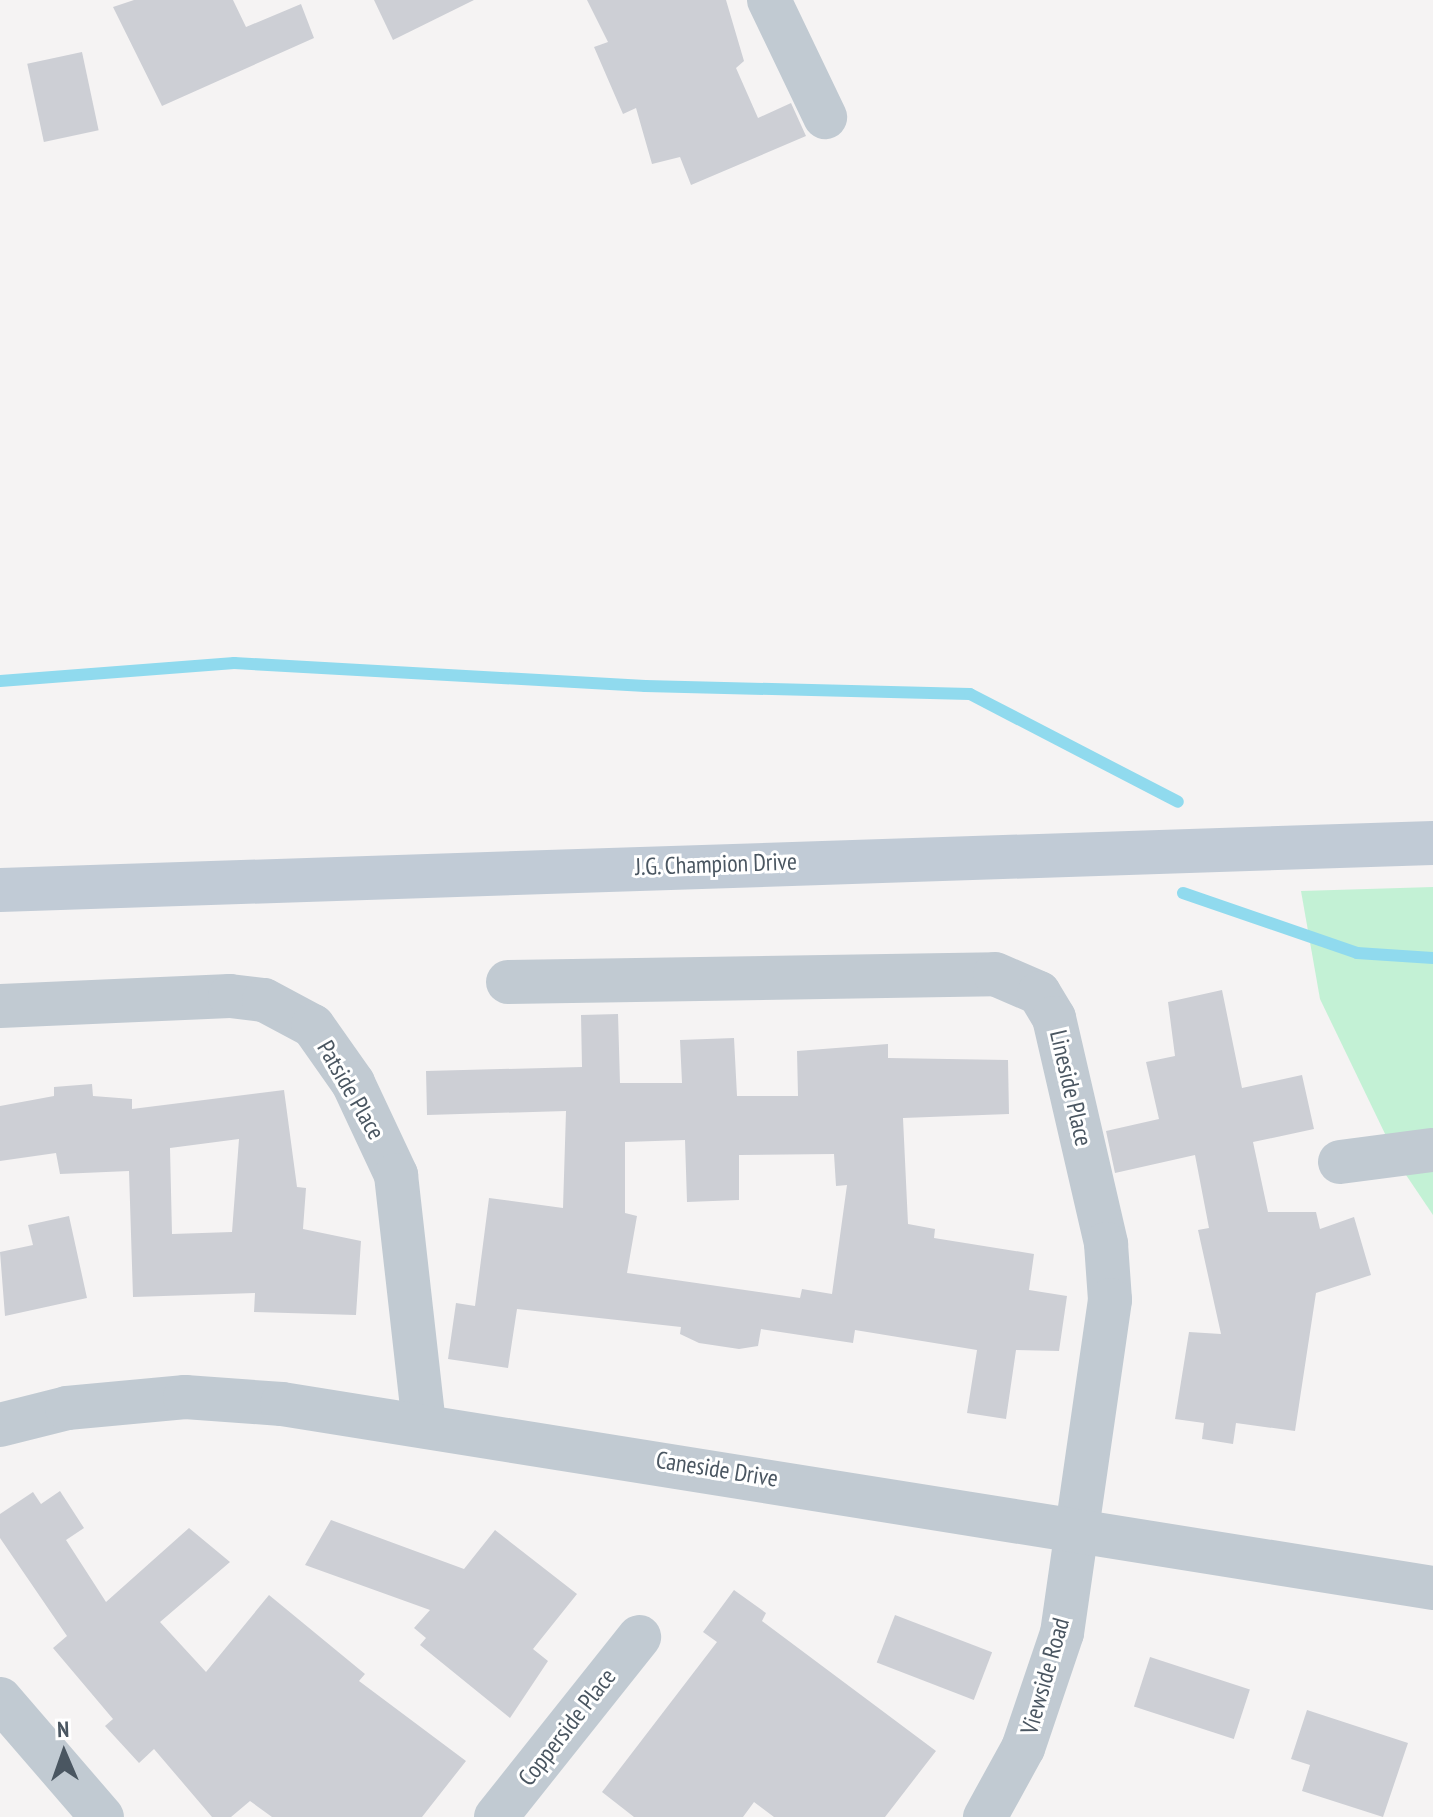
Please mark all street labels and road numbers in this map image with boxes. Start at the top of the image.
street label: J.G. Champion Drive [634,847,798,881]
street label: Lineside Place [1044,1027,1098,1149]
street label: Patside Place [311,1036,391,1144]
street label: Caneside Drive [654,1445,780,1493]
street label: Viewside Road [1015,1614,1075,1738]
street label: Copperside Place [512,1663,622,1791]

